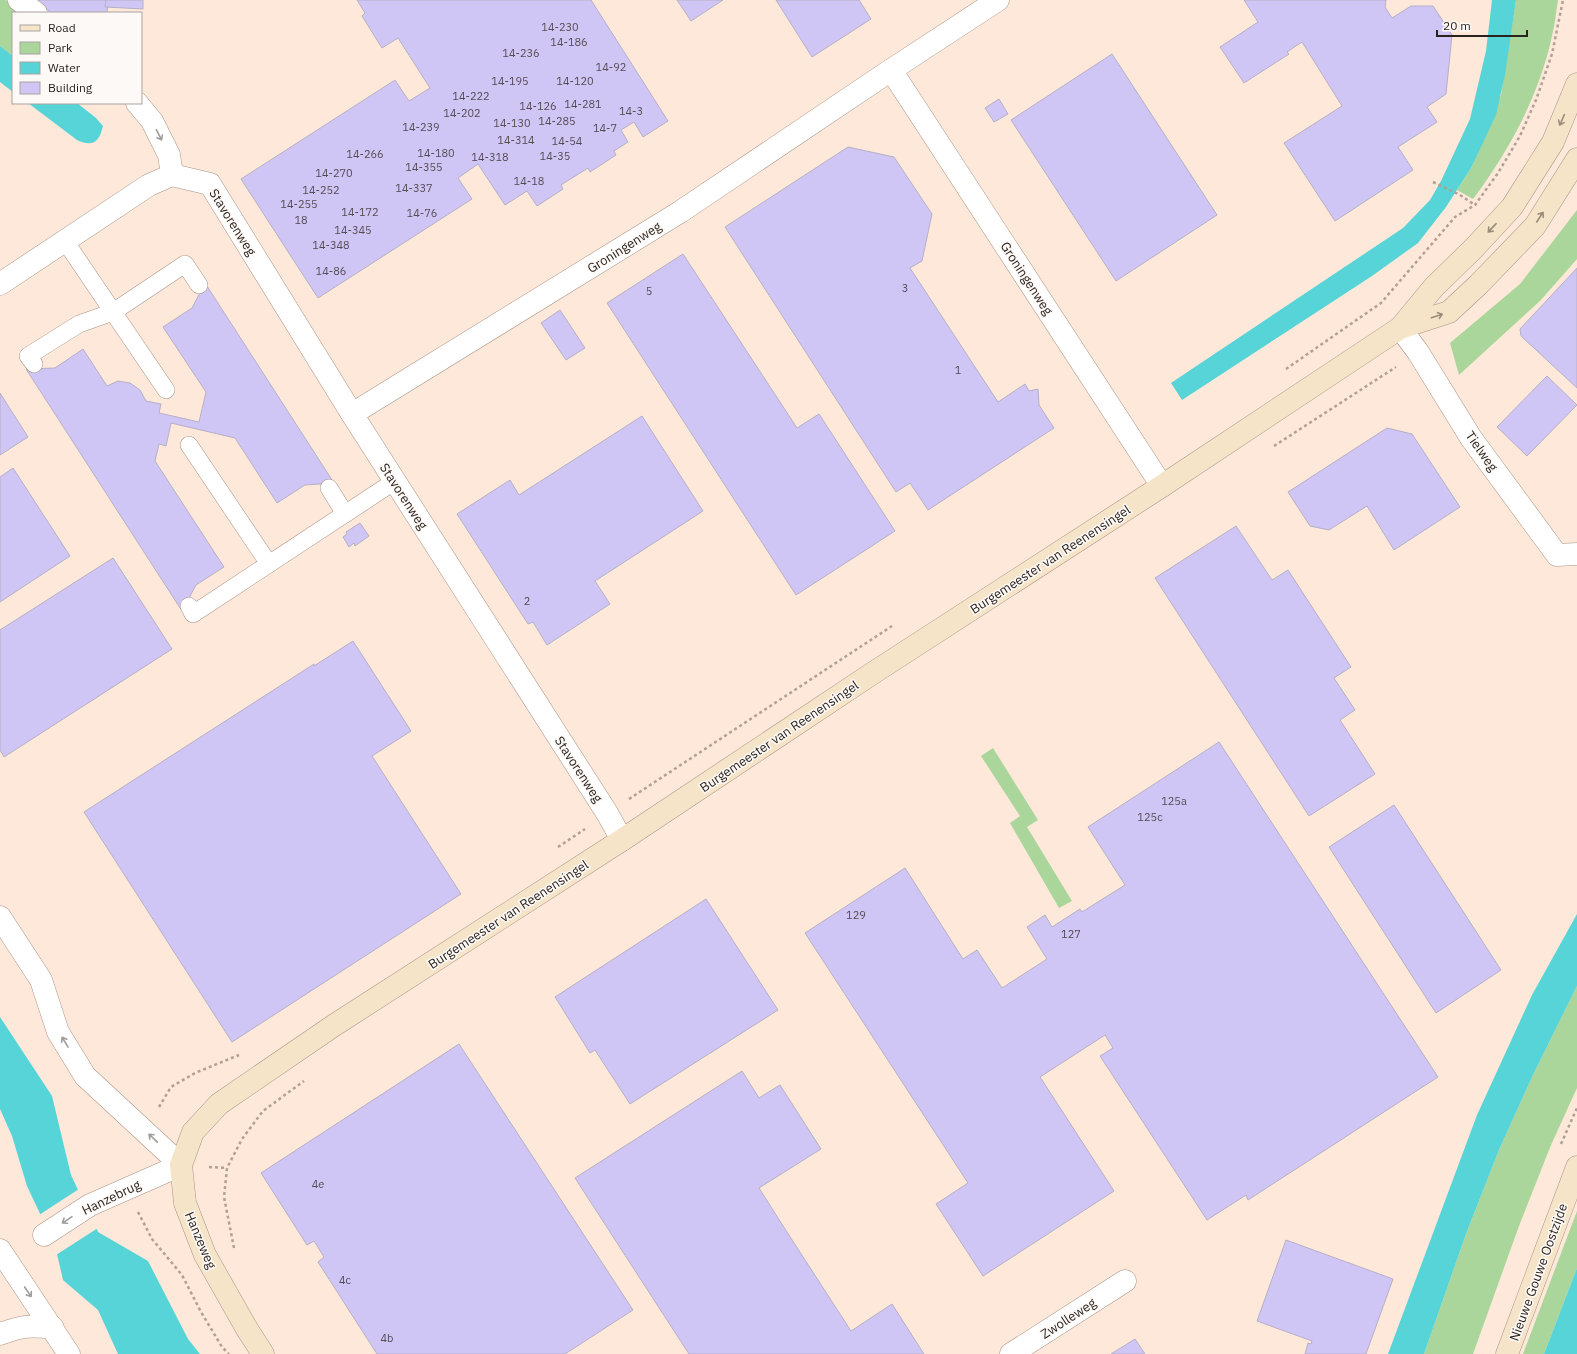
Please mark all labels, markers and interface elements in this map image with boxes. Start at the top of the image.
legend [12,12,142,104]
scale bar [1437,12,1527,38]
text: 20 m [1443,18,1471,33]
text: Road [48,20,76,35]
house number: 14-230 [541,20,579,34]
house number: 14-186 [550,35,588,49]
text: Park [48,40,73,55]
house number: 14-236 [502,46,540,60]
text: Water [48,60,81,75]
house number: 14-92 [596,60,626,74]
house number: 14-195 [491,74,529,88]
house number: 14-120 [556,74,594,88]
text: Building [48,80,93,95]
house number: 14-222 [452,89,490,103]
house number: 14-281 [564,97,602,111]
house number: 14-126 [519,99,557,113]
house number: 14-3 [619,104,643,118]
house number: 14-202 [443,106,481,120]
one-way arrow [1558,113,1565,125]
house number: 14-285 [538,114,576,128]
house number: 14-130 [493,116,531,130]
house number: 14-239 [402,120,440,134]
house number: 14-7 [593,121,617,135]
one-way arrow [156,129,163,141]
house number: 14-314 [497,133,535,147]
house number: 14-54 [552,134,583,148]
house number: 14-180 [417,146,455,160]
house number: 14-266 [346,147,384,161]
house number: 14-35 [540,149,570,163]
house number: 14-318 [471,150,509,164]
house number: 14-355 [405,160,443,174]
house number: 14-270 [315,166,353,180]
house number: 14-18 [514,174,544,188]
house number: 14-337 [395,181,433,195]
house number: 14-252 [302,183,340,197]
street label: Stavorenweg [205,186,260,259]
house number: 14-255 [280,197,318,211]
house number: 14-172 [341,205,379,219]
house number: 14-76 [407,206,437,220]
one-way arrow [1536,212,1544,223]
house number: 18 [294,213,308,227]
street label: Groningenweg [584,218,665,277]
house number: 14-345 [334,223,372,237]
one-way arrow [1488,223,1497,234]
house number: 14-348 [312,238,350,252]
street label: Groningenweg [997,238,1057,318]
house number: 14-86 [316,264,346,278]
house number: 3 [902,281,908,295]
house number: 5 [646,284,652,298]
one-way arrow [1431,311,1443,319]
house number: 1 [955,363,962,377]
street label: Tielweg [1462,428,1502,475]
street label: Stavorenweg [376,460,431,533]
street label: Burgemeester van Reenensingel [967,501,1134,618]
house number: 2 [524,594,530,608]
street label: Burgemeester van Reenensingel [697,677,862,796]
street label: Stavorenweg [551,733,606,806]
house number: 125a [1161,794,1187,808]
house number: 125c [1137,810,1163,824]
street label: Burgemeester van Reenensingel [425,856,592,973]
house number: 129 [846,908,866,922]
house number: 127 [1061,927,1081,941]
one-way arrow [61,1037,69,1048]
one-way arrow [148,1134,158,1143]
street label: Hanzebrug [79,1176,143,1219]
house number: 4e [312,1177,324,1191]
street label: Nieuwe Gouwe Oostzijde [1506,1201,1571,1343]
street label: Hanzeweg [181,1209,220,1271]
one-way arrow [62,1216,73,1224]
house number: 4c [339,1273,352,1287]
one-way arrow [24,1286,32,1297]
street label: Zwolleweg [1037,1294,1099,1343]
house number: 4b [381,1331,393,1345]

